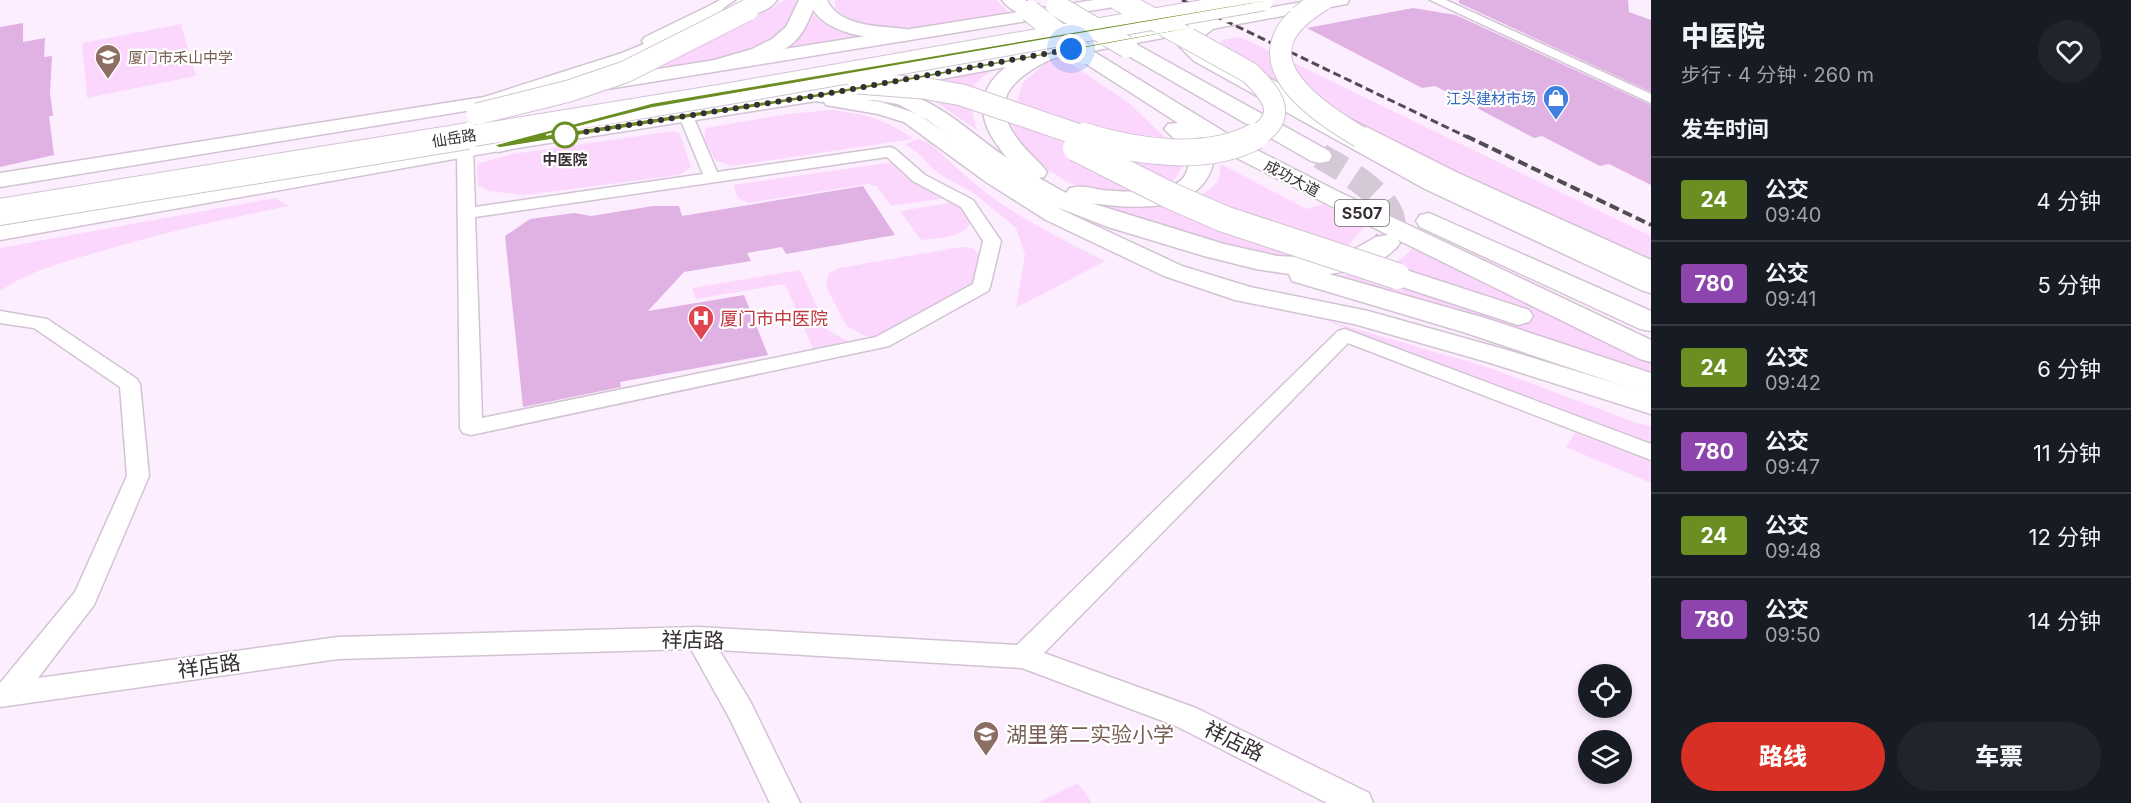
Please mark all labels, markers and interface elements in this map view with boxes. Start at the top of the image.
text: 中医院 [1681,19,1765,53]
button: heart [2038,20,2101,83]
your location [1056,34,1086,64]
school or university icon: 厦门市禾山中学 [93,42,123,80]
place label: 厦门市禾山中学 [128,48,233,67]
text: 步行 · 4 分钟 · 260 m [1681,63,1874,87]
shop icon: 江头建材市场 [1541,83,1571,121]
place label: 江头建材市场 [1446,89,1536,108]
text: 发车时间 [1681,116,1769,142]
marker: 中医院 [552,122,578,148]
street label: 仙岳路 [430,125,478,151]
place label: 中医院 [542,150,588,169]
street label: 成功大道 [1261,156,1323,200]
text: 公交 [1765,176,1809,202]
text: 24 [1700,187,1728,212]
text: 4 分钟 [2037,188,2101,214]
road number: S507 [1335,200,1389,226]
text: 09:40 [1765,203,1821,227]
text: 公交 [1765,260,1809,286]
text: 780 [1694,271,1734,296]
text: 5 分钟 [2037,272,2101,298]
text: 09:41 [1765,287,1816,311]
hospital icon: 厦门市中医院 [686,303,716,341]
place label: 厦门市中医院 [720,308,828,329]
text: 公交 [1765,344,1809,370]
text: 24 [1700,355,1728,380]
text: 6 分钟 [2037,356,2101,382]
text: 09:42 [1765,371,1821,395]
text: 公交 [1765,428,1809,454]
text: 780 [1694,439,1734,464]
text: 11 分钟 [2033,440,2101,466]
text: 09:47 [1765,455,1820,479]
text: 公交 [1765,512,1809,538]
text: 24 [1700,523,1728,548]
text: 12 分钟 [2028,524,2101,550]
text: 09:48 [1765,539,1821,563]
text: 公交 [1765,596,1809,622]
text: 780 [1694,607,1734,632]
text: 14 分钟 [2028,608,2101,634]
text: 09:50 [1765,623,1821,647]
street label: 祥店路 [661,627,725,653]
street label: 祥店路 [176,649,242,683]
map controls [1578,664,1632,784]
button: locate [1578,664,1632,718]
street label: 祥店路 [1200,716,1268,766]
school or university icon: 湖里第二实验小学 [971,719,1001,757]
place label: 湖里第二实验小学 [1006,722,1174,747]
button: 路线 [1681,722,1885,791]
button: 车票 [1897,722,2101,791]
button: layers [1578,730,1632,784]

